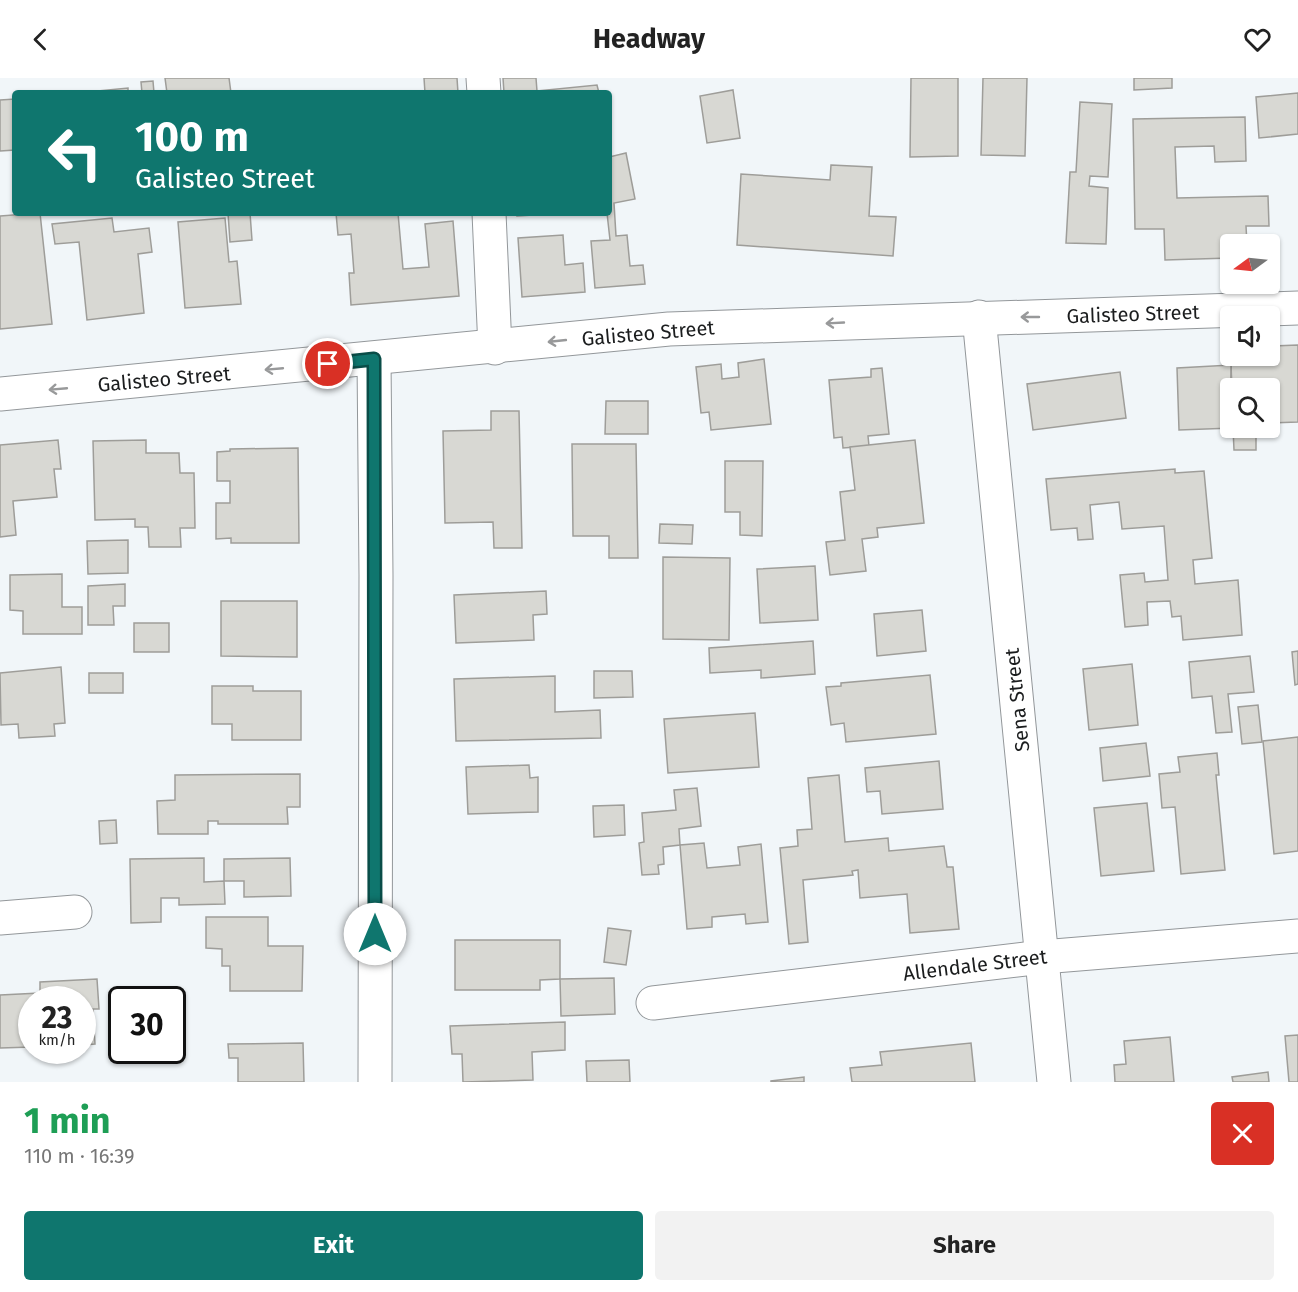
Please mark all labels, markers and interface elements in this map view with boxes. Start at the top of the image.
icon: back [24,23,57,56]
text: Headway [593,23,705,55]
icon: heart [1241,23,1274,56]
text: 100 m [135,112,249,162]
icon: left [36,114,114,192]
text: Galisteo Street [135,163,315,195]
north arrow [1220,234,1280,294]
map controls [1220,234,1280,438]
street label: Galisteo Street [1066,300,1201,328]
button: sound [1220,306,1280,366]
one-way arrow [1020,311,1040,323]
street label: Galisteo Street [581,315,716,351]
one-way arrow [825,317,845,328]
one-way arrow [547,336,567,347]
pin [302,338,353,389]
icon: arrive [311,347,344,380]
street label: Galisteo Street [97,361,232,397]
one-way arrow [264,364,284,375]
button: search [1220,378,1280,438]
one-way arrow [49,383,69,394]
street label: Sena Street [1000,646,1034,753]
position arrow [343,902,407,966]
street label: Allendale Street [902,944,1049,986]
speed limit sign: 30 [108,986,186,1064]
text: 23 [42,1000,72,1036]
text: km/h [38,1031,76,1049]
text: 1 min [24,1099,111,1143]
button: close [1211,1102,1274,1165]
text: 110 m · 16:39 [24,1144,135,1168]
button: Exit [24,1211,643,1280]
button: Share [655,1211,1274,1280]

